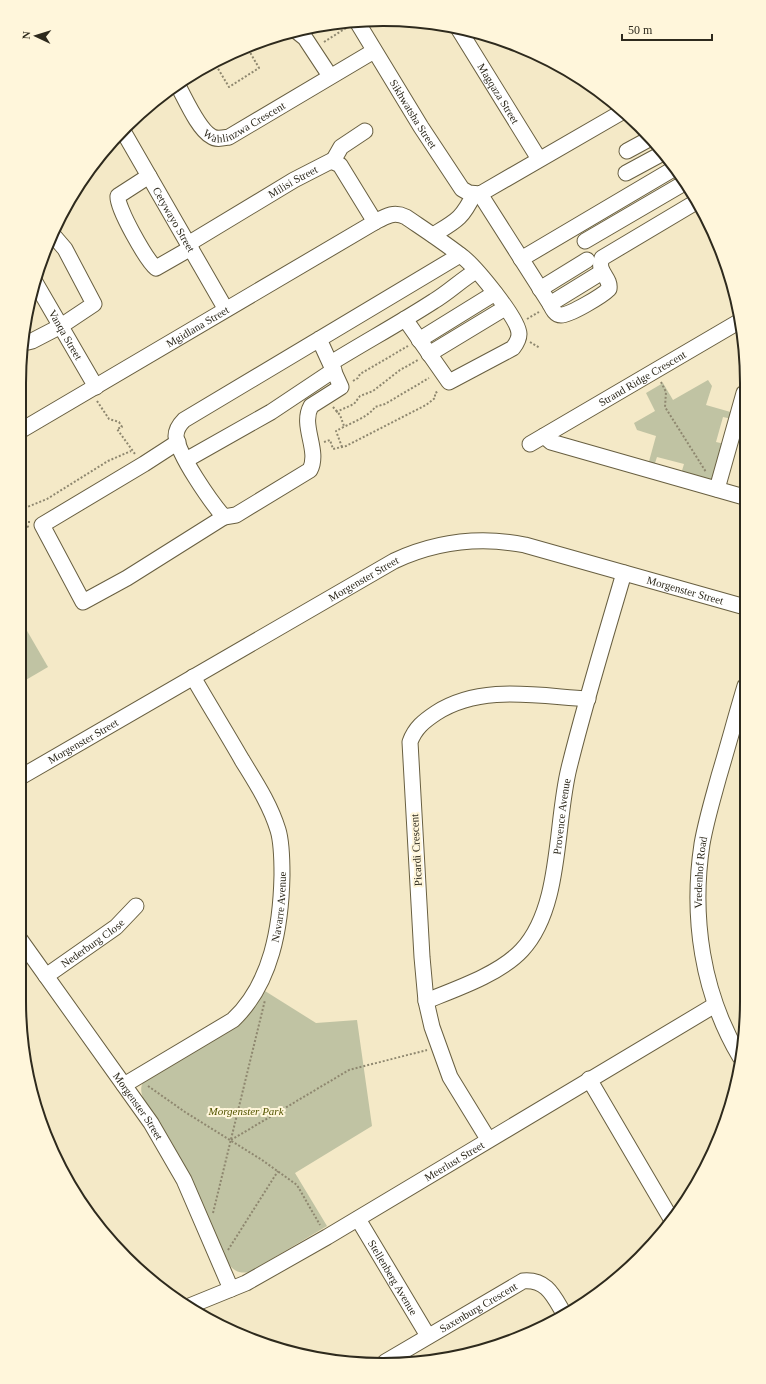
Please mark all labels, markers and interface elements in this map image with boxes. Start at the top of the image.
north arrow [16,16,56,56]
scale bar [622,16,712,42]
text: 50 m [628,23,653,37]
text: N [20,31,32,40]
street label: Magqaza Street [475,61,522,126]
street label: Sikhwatsha Street [387,77,439,151]
street label: Wahlinzwa Crescent [201,99,287,144]
street label: Milisi Street [266,163,319,200]
street label: Cetywayo Street [150,185,197,254]
street label: Mgidlana Street [164,303,231,350]
street label: Vanqa Street [46,308,85,362]
street label: Strand Ridge Crescent [596,348,688,409]
street label: Morgenster Street [326,554,400,604]
street label: Morgenster Street [646,574,725,607]
street label: Morgenster Street [46,716,120,766]
street label: Provence Avenue [551,777,573,855]
street label: Picardi Crescent [408,814,424,886]
street label: Vredenhof Road [692,835,709,909]
street label: Navarre Avenue [269,871,288,943]
street label: Nederburg Close [59,916,127,970]
street label: Morgenster Street [111,1070,165,1142]
park label: Morgenster Park [207,1105,285,1117]
street label: Meerlust Street [422,1138,486,1183]
street label: Stellenberg Avenue [366,1238,420,1317]
street label: Saxenburg Crescent [437,1280,519,1335]

